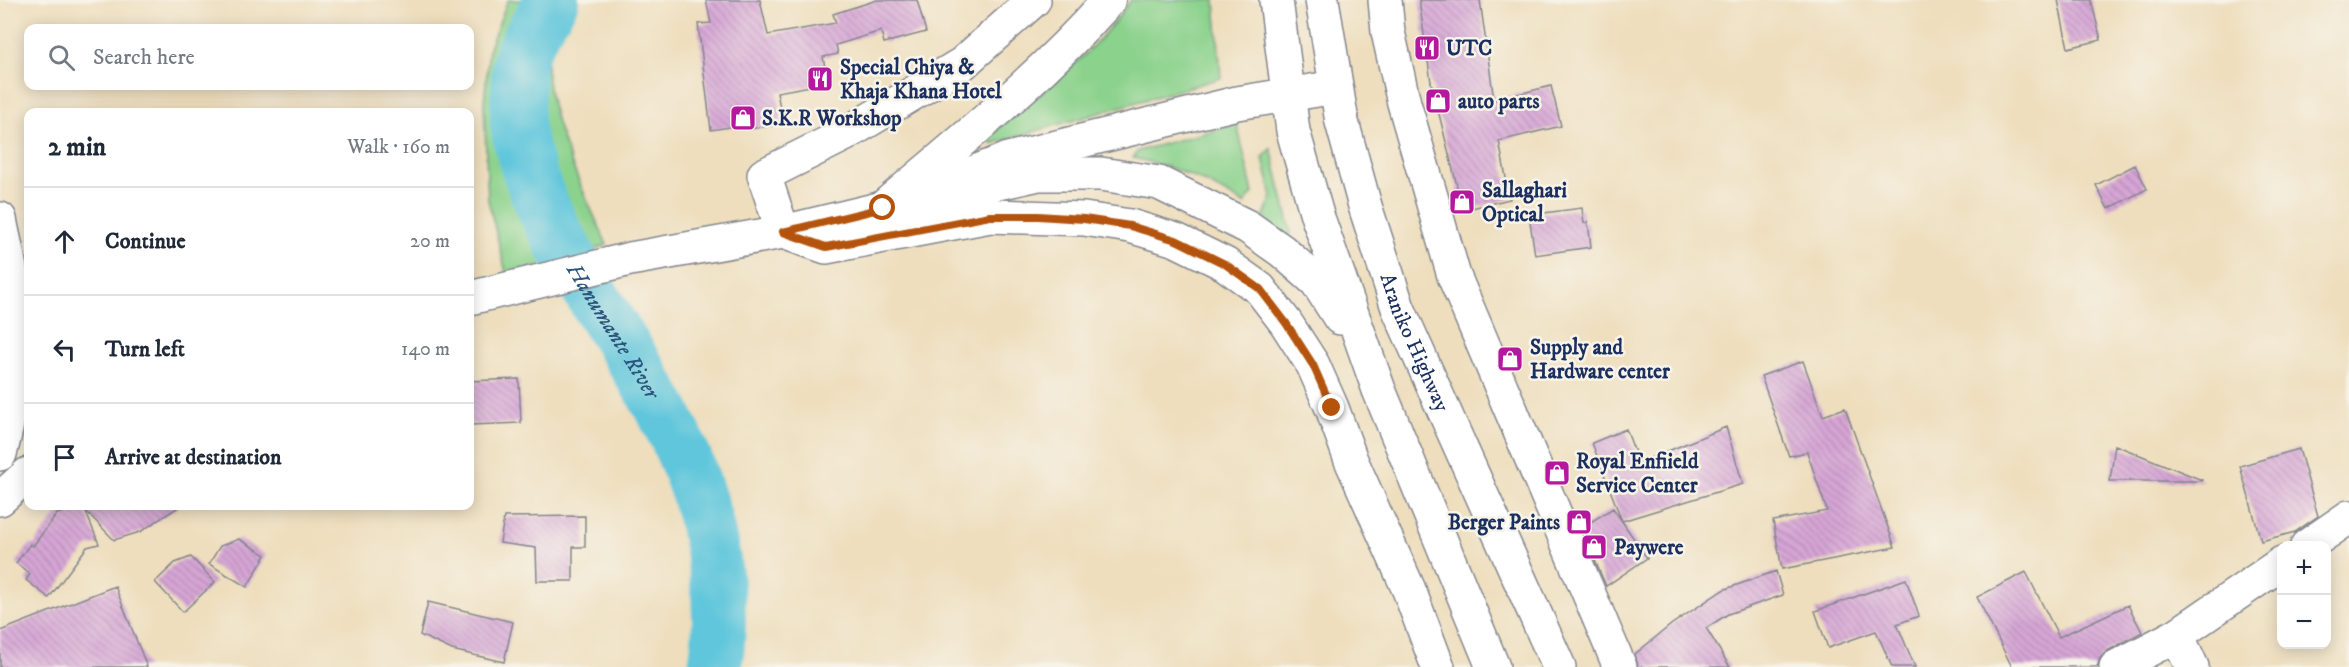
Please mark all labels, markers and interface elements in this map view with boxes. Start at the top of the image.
search box [24,24,474,90]
restaurant icon: UTC [1412,33,1442,63]
place label: UTC [1446,36,1492,62]
icon: search [45,41,78,74]
text: Search here [93,44,195,71]
place label: Special Chiya & Khaja Khana Hotel [840,55,1002,106]
restaurant icon: Special Chiya & Khaja Khana Hotel [805,64,835,94]
shop icon: auto parts [1423,86,1453,116]
place label: auto parts [1458,89,1540,115]
shop icon: S.K.R Workshop [728,103,758,133]
place label: S.K.R Workshop [762,106,902,132]
text: 2 min [48,131,106,164]
text: Walk · 160 m [347,135,450,160]
place label: Sallaghari Optical [1482,178,1567,228]
shop icon: Sallaghari Optical [1447,187,1477,217]
route start [869,194,895,220]
icon: ahead [48,225,81,258]
text: Continue [105,228,186,255]
text: 20 m [410,229,450,254]
water label: Hanumante River [560,258,666,406]
street label: Araniko Highway [1374,270,1455,417]
icon: left [48,333,81,366]
place label: Supply and Hardware center [1530,335,1671,385]
text: Turn left [105,336,185,363]
text: 140 m [401,337,450,362]
shop icon: Supply and Hardware center [1495,344,1525,374]
route end [1318,394,1344,420]
icon: arrive [48,441,81,474]
text: Arrive at destination [105,444,282,471]
place label: Royal Enfiield Service Center [1576,449,1699,499]
shop icon: Royal Enfiield Service Center [1542,458,1572,488]
shop icon: Berger Paints [1564,507,1594,537]
place label: Berger Paints [1448,510,1560,536]
shop icon: Paywere [1579,532,1609,562]
place label: Paywere [1614,535,1684,561]
map controls [2277,541,2331,649]
button: + [2277,541,2331,595]
button: − [2277,595,2331,649]

